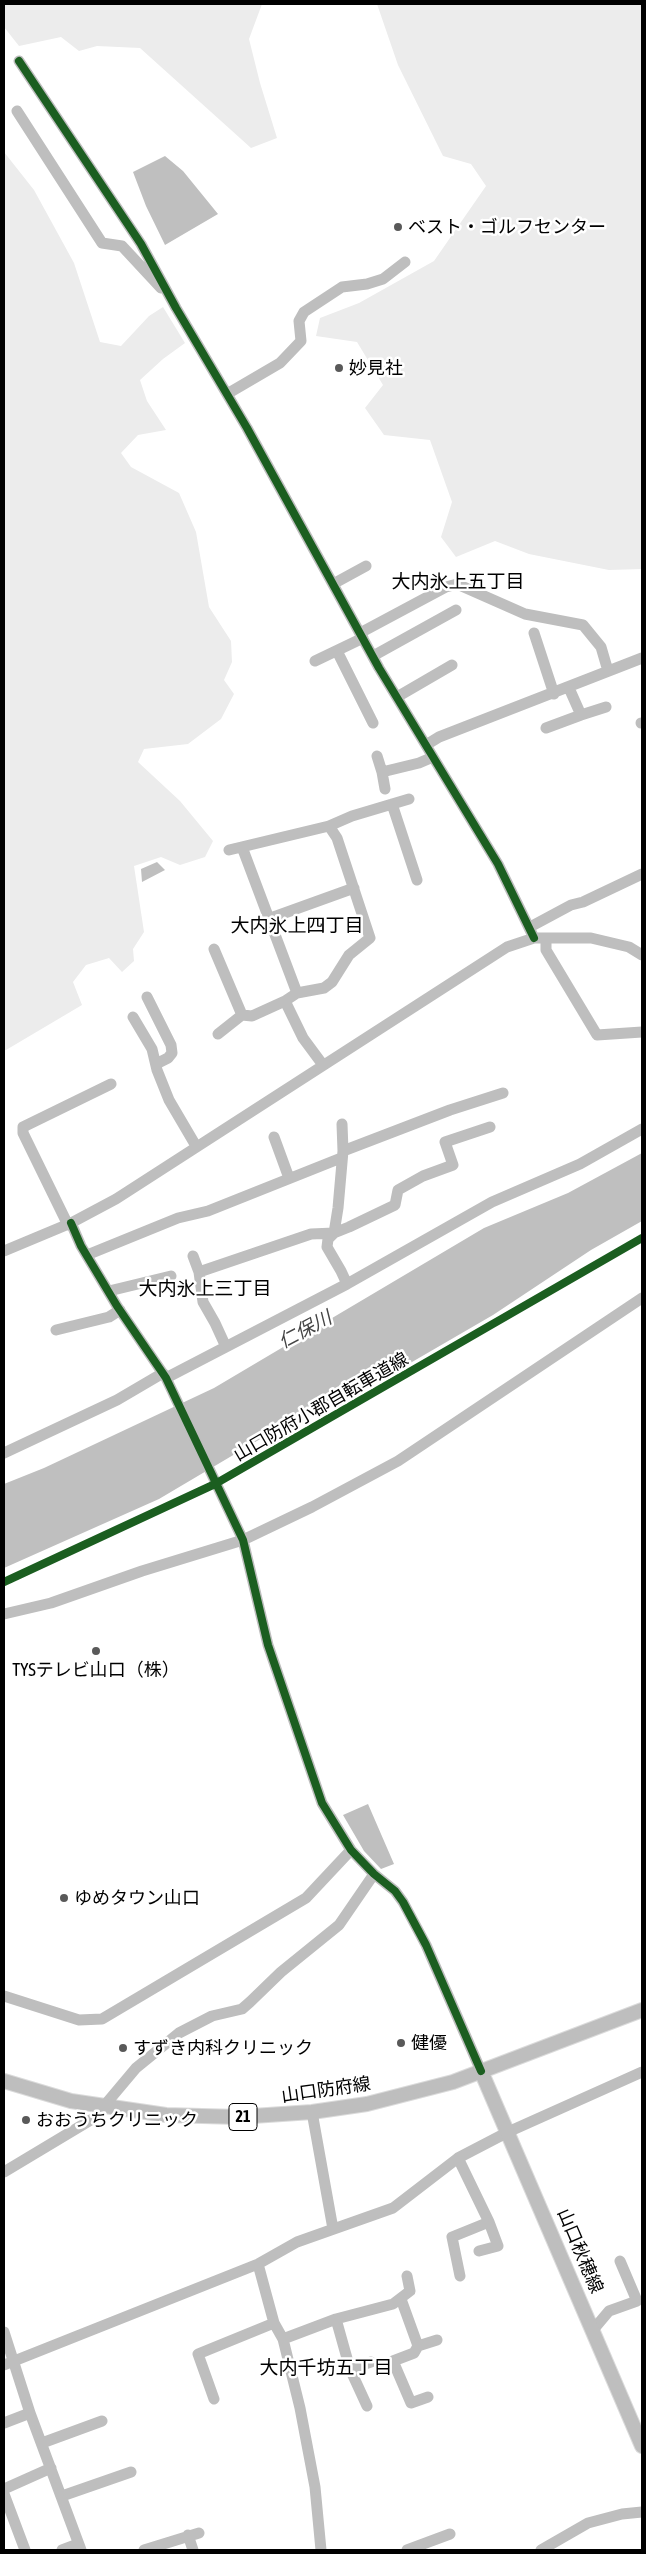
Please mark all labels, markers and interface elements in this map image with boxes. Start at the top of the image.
place label: ベスト・ゴルフセンター [408,216,606,238]
marker: ベスト・ゴルフセンター [392,221,404,233]
place label: 妙見社 [349,357,403,379]
marker: 妙見社 [333,362,345,374]
district label: 大内氷上五丁目 [392,571,524,593]
district label: 大内氷上四丁目 [231,915,363,937]
district label: 大内氷上三丁目 [139,1278,271,1300]
water label: 仁保川 [274,1307,336,1353]
street label: 山口防府小郡自転車道線 [230,1348,412,1466]
marker: TYSテレビ山口（株） [90,1645,102,1657]
place label: TYSテレビ山口（株） [12,1659,180,1681]
place label: ゆめタウン山口 [74,1887,200,1909]
marker: ゆめタウン山口 [58,1892,70,1904]
place label: 健優 [411,2032,447,2054]
place label: すずき内科クリニック [133,2037,313,2059]
marker: 健優 [395,2037,407,2049]
marker: すずき内科クリニック [117,2042,129,2054]
street label: 山口防府線 [280,2073,372,2107]
road number: 21 [229,2104,257,2130]
place label: おおうちクリニック [36,2109,198,2131]
marker: おおうちクリニック [20,2114,32,2126]
street label: 山口秋穂線 [552,2205,608,2297]
district label: 大内千坊五丁目 [260,2357,392,2379]

